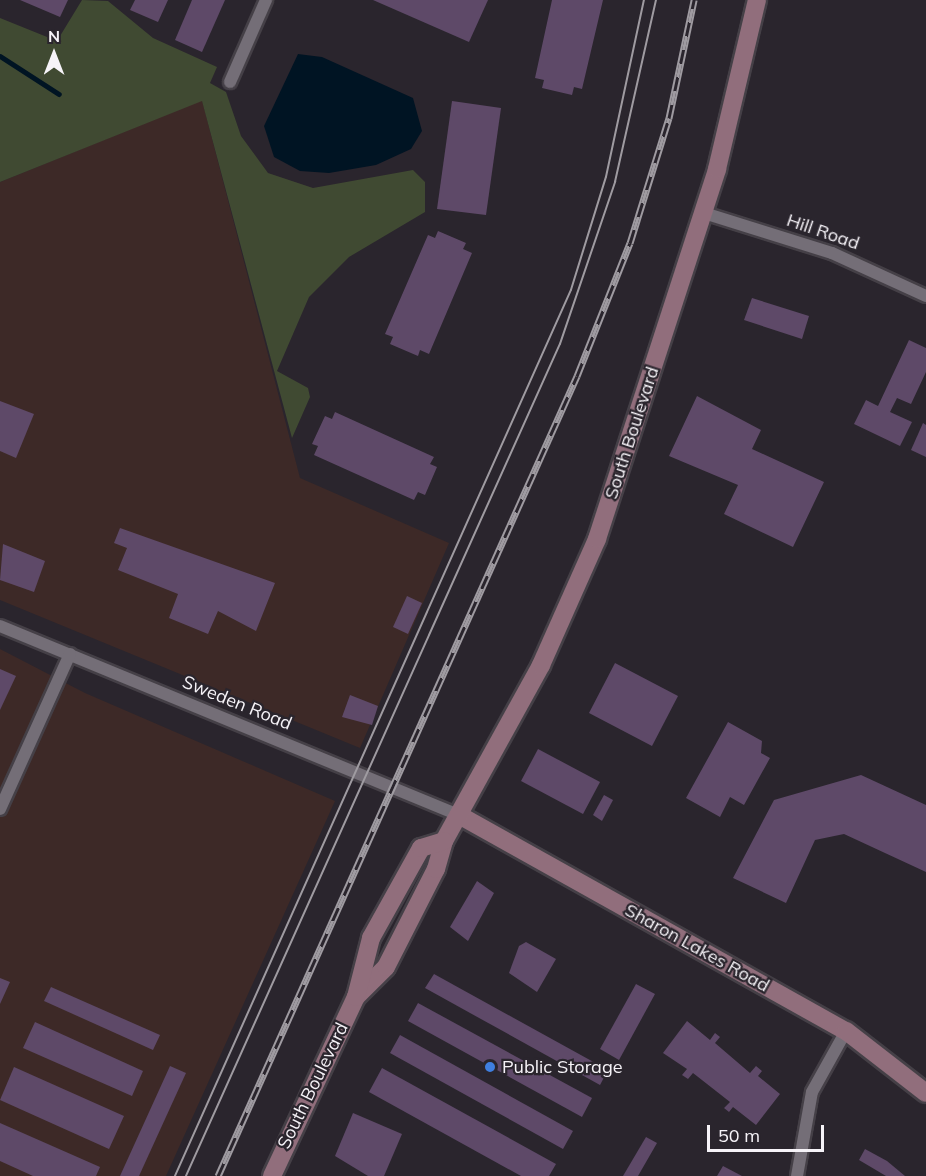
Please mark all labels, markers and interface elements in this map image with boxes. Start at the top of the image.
north arrow [24,24,84,84]
text: N [48,26,60,46]
street label: Hill Road [784,210,862,254]
street label: South Boulevard [600,364,664,502]
street label: Sweden Road [179,671,295,735]
street label: Sharon Lakes Road [621,899,773,997]
street label: South Boulevard [273,1019,353,1153]
place label: Public Storage [502,1056,623,1078]
marker: Public Storage [483,1060,497,1074]
scale bar [710,1113,827,1151]
text: 50 m [718,1124,760,1147]

